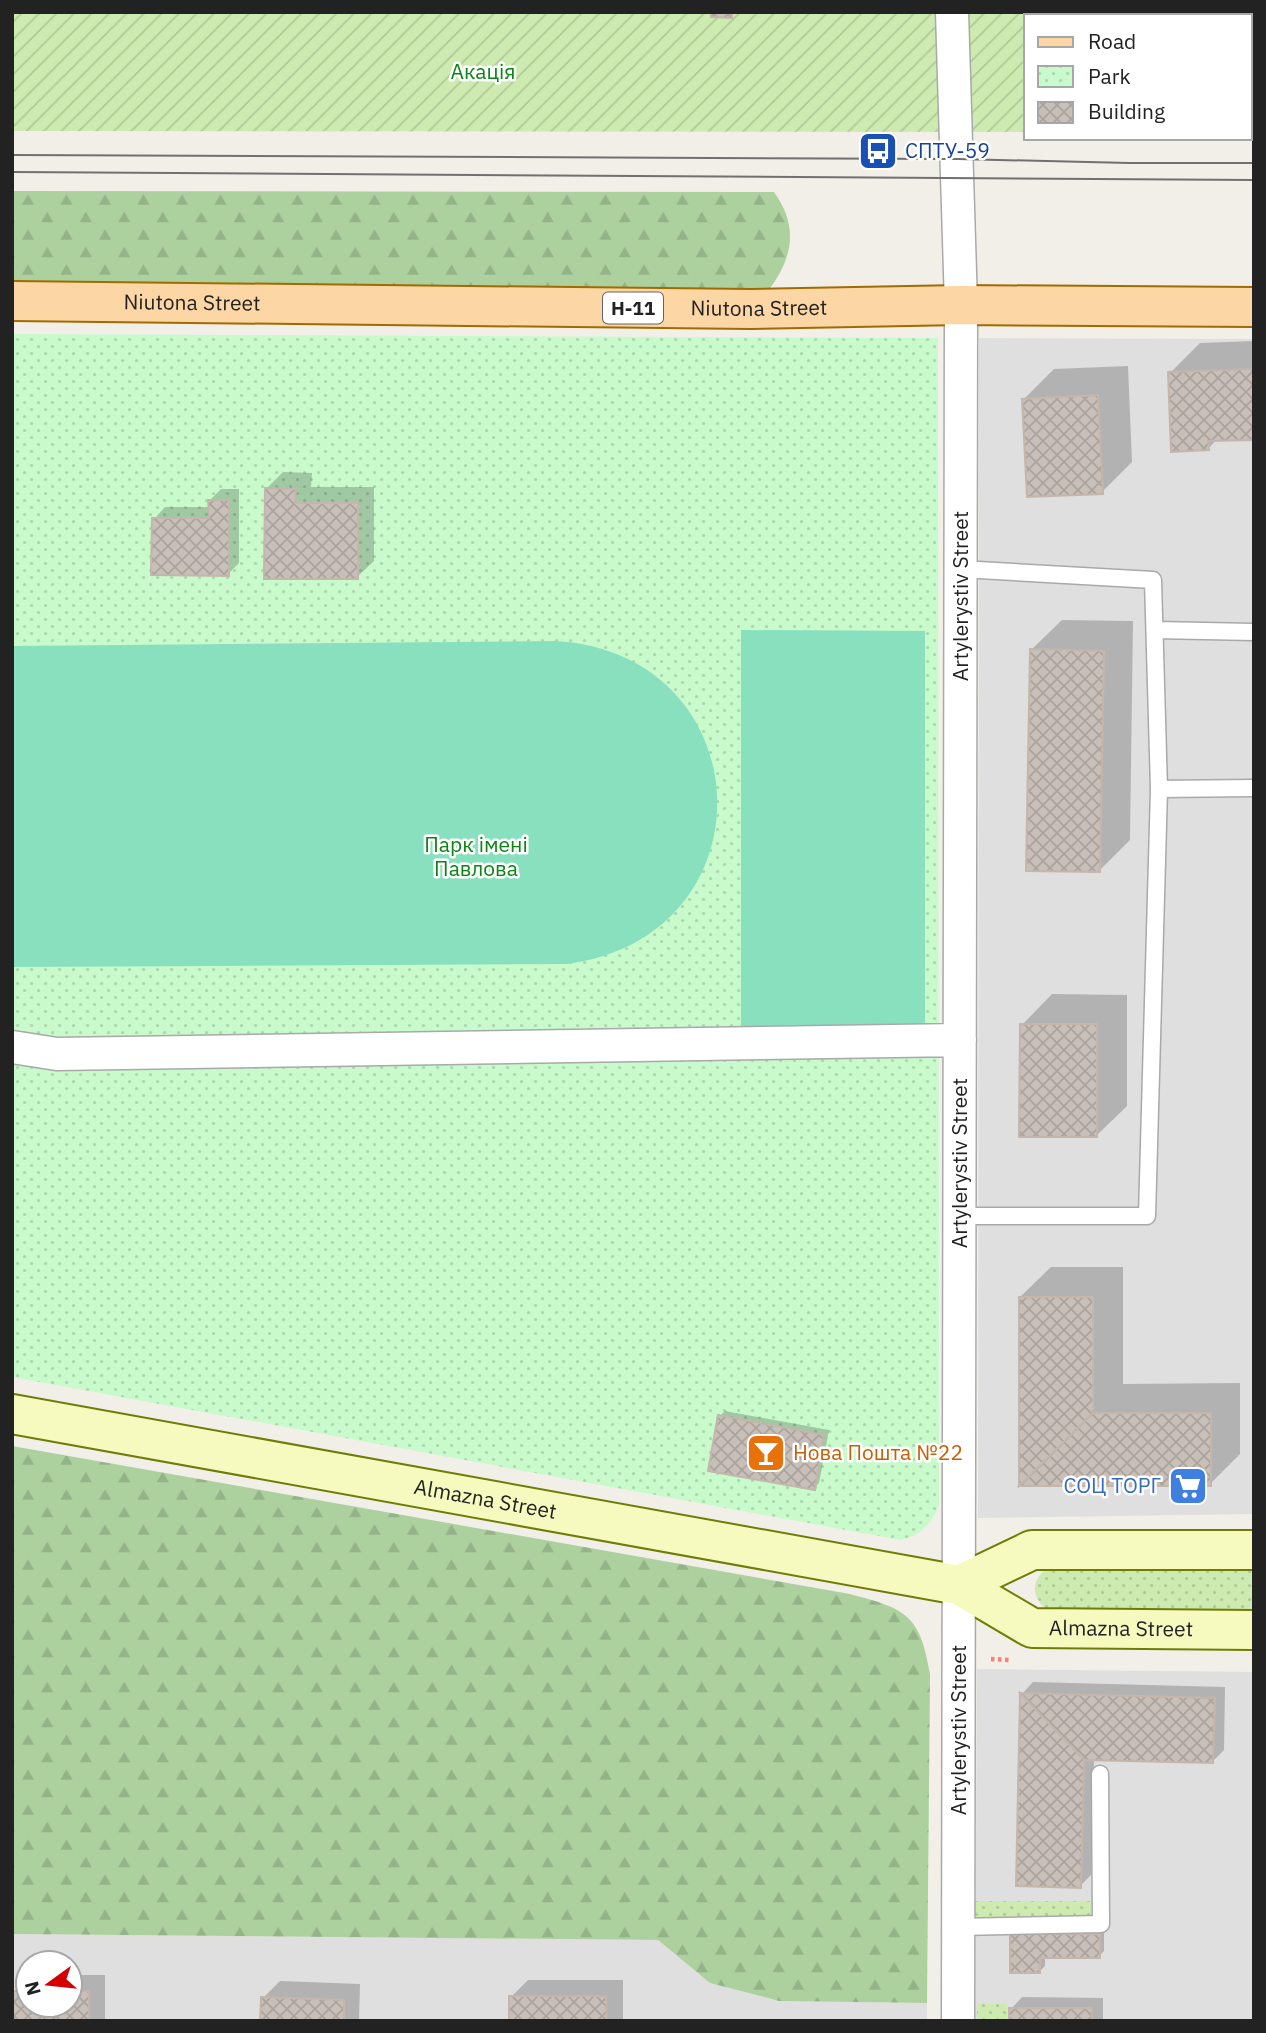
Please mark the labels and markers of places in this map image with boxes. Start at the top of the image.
bus stop icon: СПТУ-59 [857,130,899,172]
place label: СПТУ-59 [905,136,990,164]
bar icon: Нова Пошта №22 [745,1432,787,1474]
place label: Нова Пошта №22 [793,1438,963,1466]
supermarket icon: СОЦ ТОРГ [1167,1465,1209,1507]
place label: СОЦ ТОРГ [1063,1471,1161,1499]

